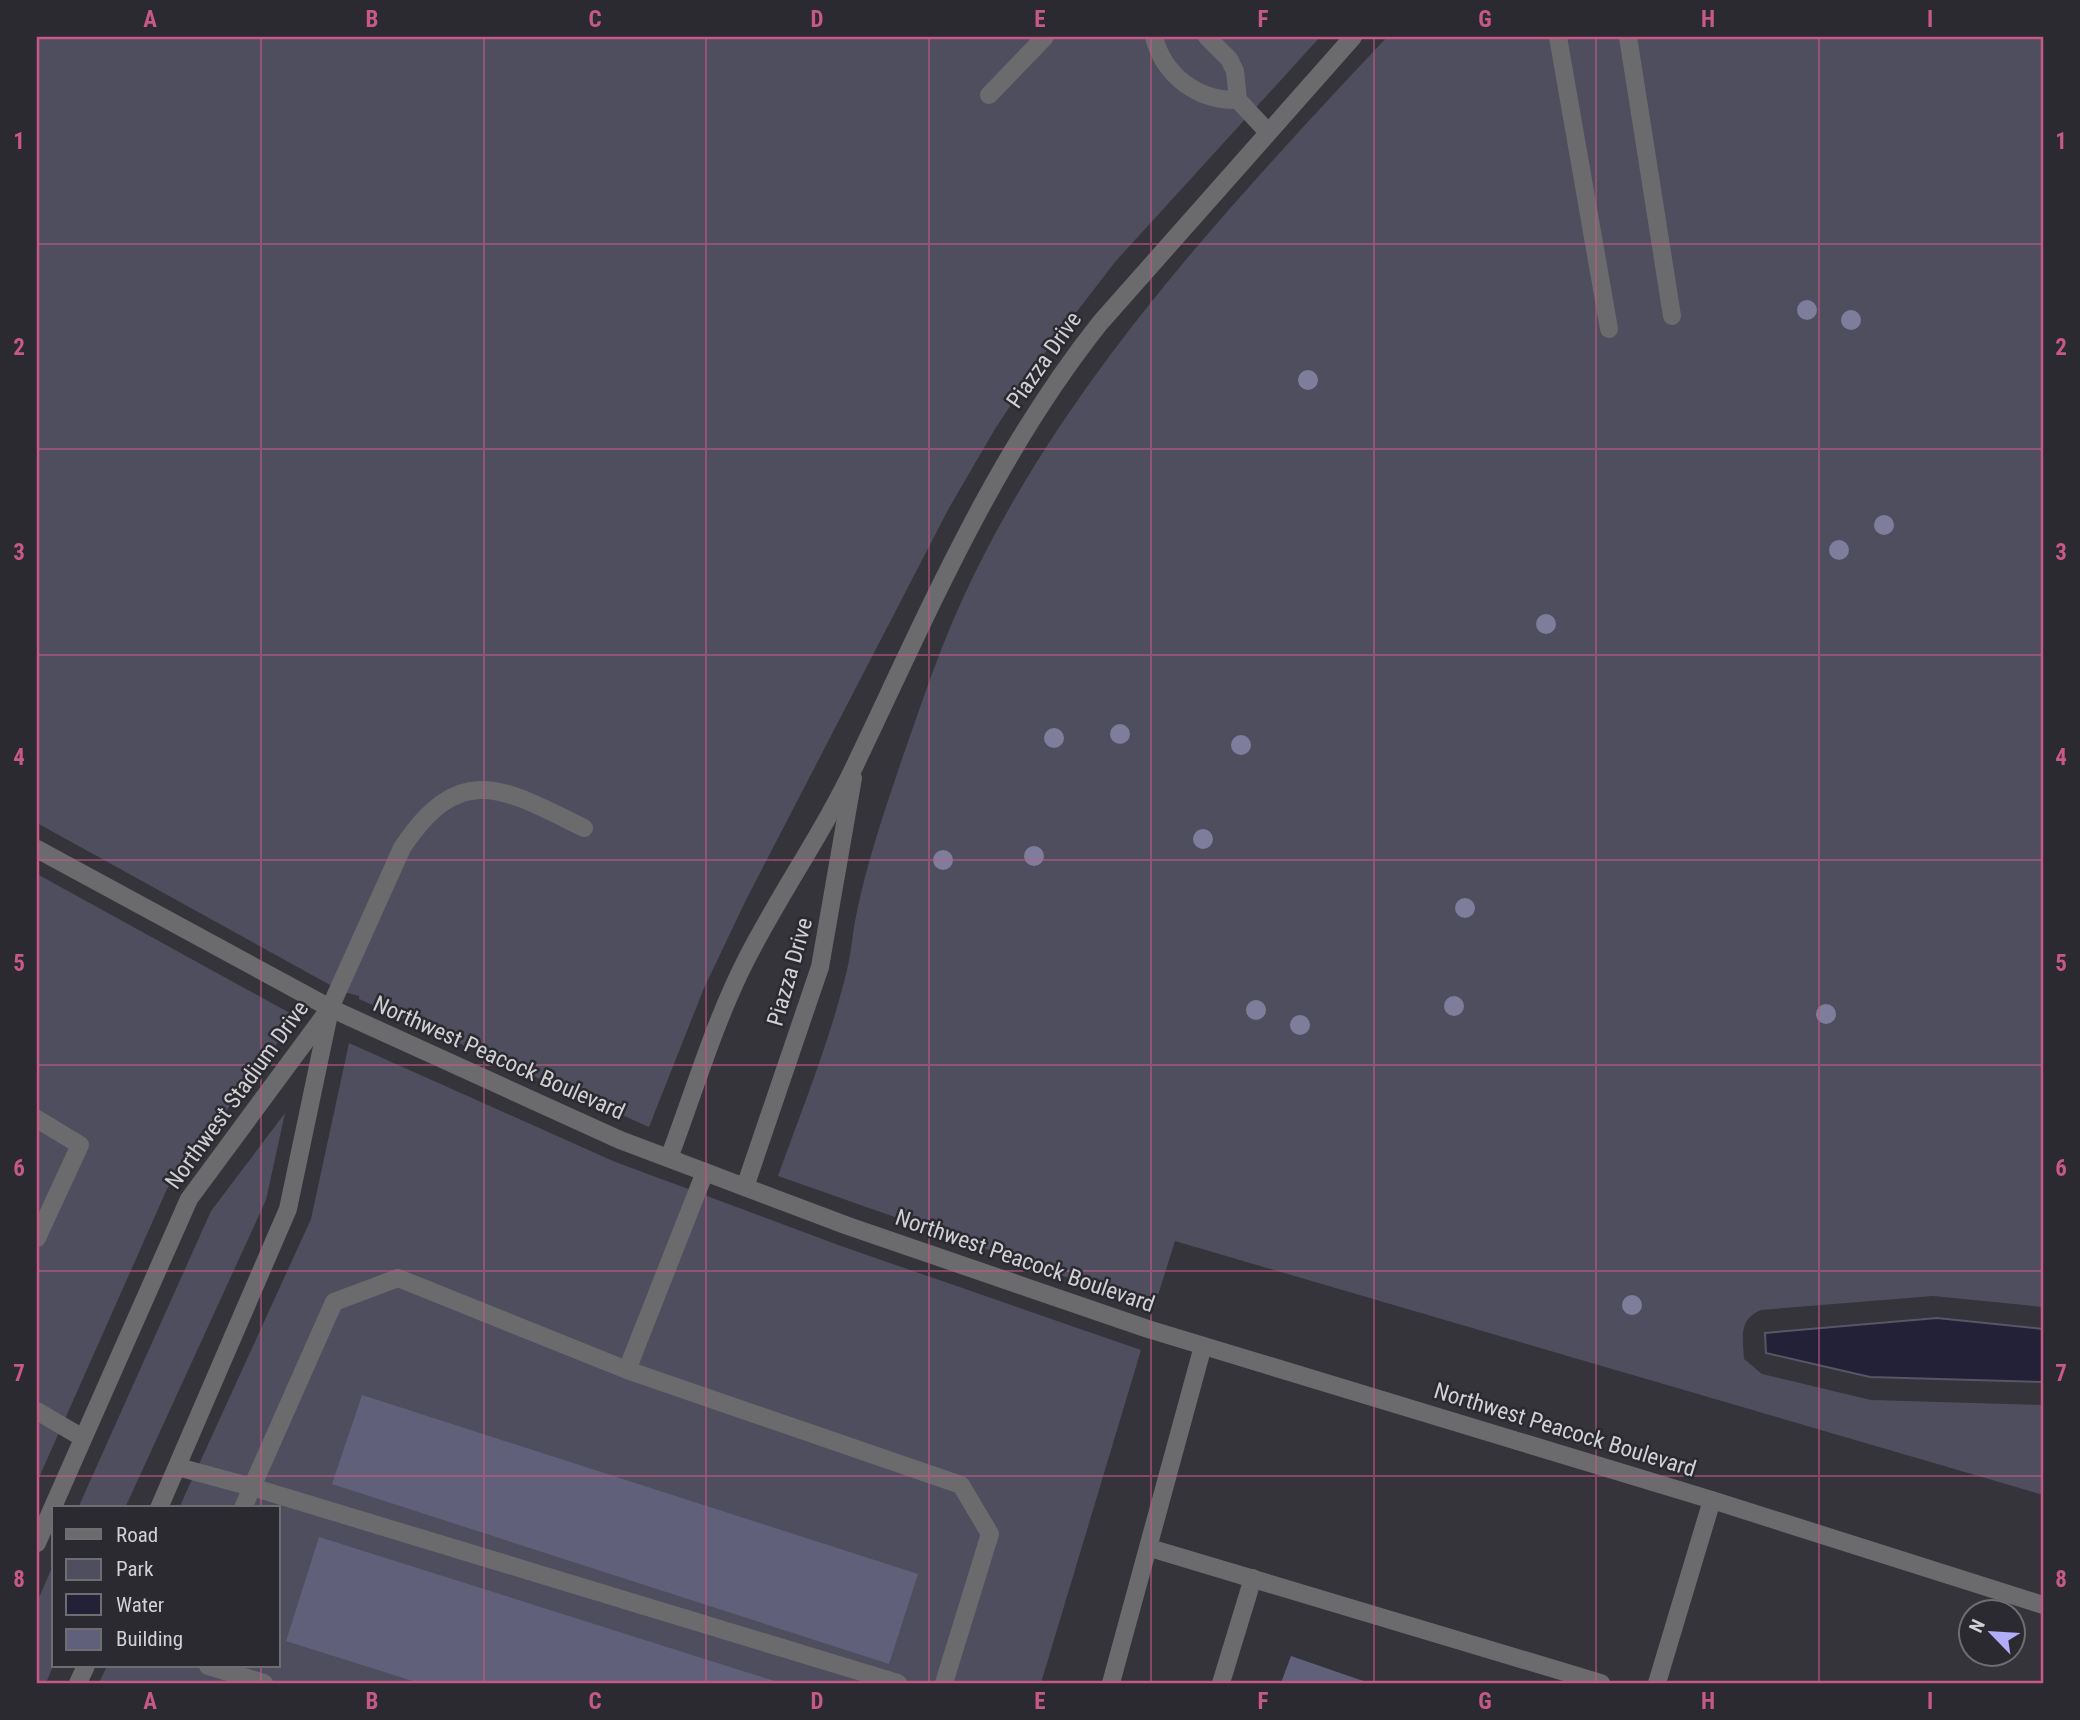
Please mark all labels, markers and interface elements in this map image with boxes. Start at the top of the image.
text: A [143,6,157,33]
text: B [366,6,378,33]
text: C [588,6,602,33]
text: D [811,6,824,33]
text: E [1034,6,1046,33]
text: F [1258,6,1269,33]
text: G [1478,6,1492,33]
text: H [1701,6,1715,33]
text: I [1927,6,1933,33]
text: 1 [13,128,25,155]
text: 1 [2055,128,2067,155]
street label: Piazza Drive [1001,307,1087,413]
text: 2 [13,334,25,361]
text: 2 [2055,334,2067,361]
text: 3 [13,539,25,566]
text: 3 [2055,539,2067,566]
text: 4 [13,744,25,771]
text: 4 [2055,744,2067,771]
street label: Piazza Drive [762,915,818,1029]
text: 5 [13,950,25,977]
text: 5 [2055,950,2067,977]
street label: Northwest Peacock Boulevard [369,990,629,1126]
street label: Northwest Stadium Drive [160,996,314,1194]
text: 6 [13,1155,25,1182]
text: 6 [2055,1155,2067,1182]
street label: Northwest Peacock Boulevard [892,1204,1158,1318]
text: 7 [13,1360,25,1387]
text: 7 [2055,1360,2067,1387]
street label: Northwest Peacock Boulevard [1431,1377,1699,1483]
legend [52,1506,280,1668]
text: Road [116,1523,158,1547]
text: Park [116,1557,154,1581]
text: 8 [13,1566,25,1593]
text: 8 [2055,1566,2067,1593]
text: Water [116,1593,164,1617]
north arrow [1958,1598,2028,1668]
text: N [1964,1616,1990,1636]
text: Building [116,1627,183,1651]
text: A [143,1688,157,1715]
text: B [366,1688,378,1715]
text: C [588,1688,602,1715]
text: D [811,1688,824,1715]
text: E [1034,1688,1046,1715]
text: F [1258,1688,1269,1715]
text: G [1478,1688,1492,1715]
text: H [1701,1688,1715,1715]
text: I [1927,1688,1933,1715]

